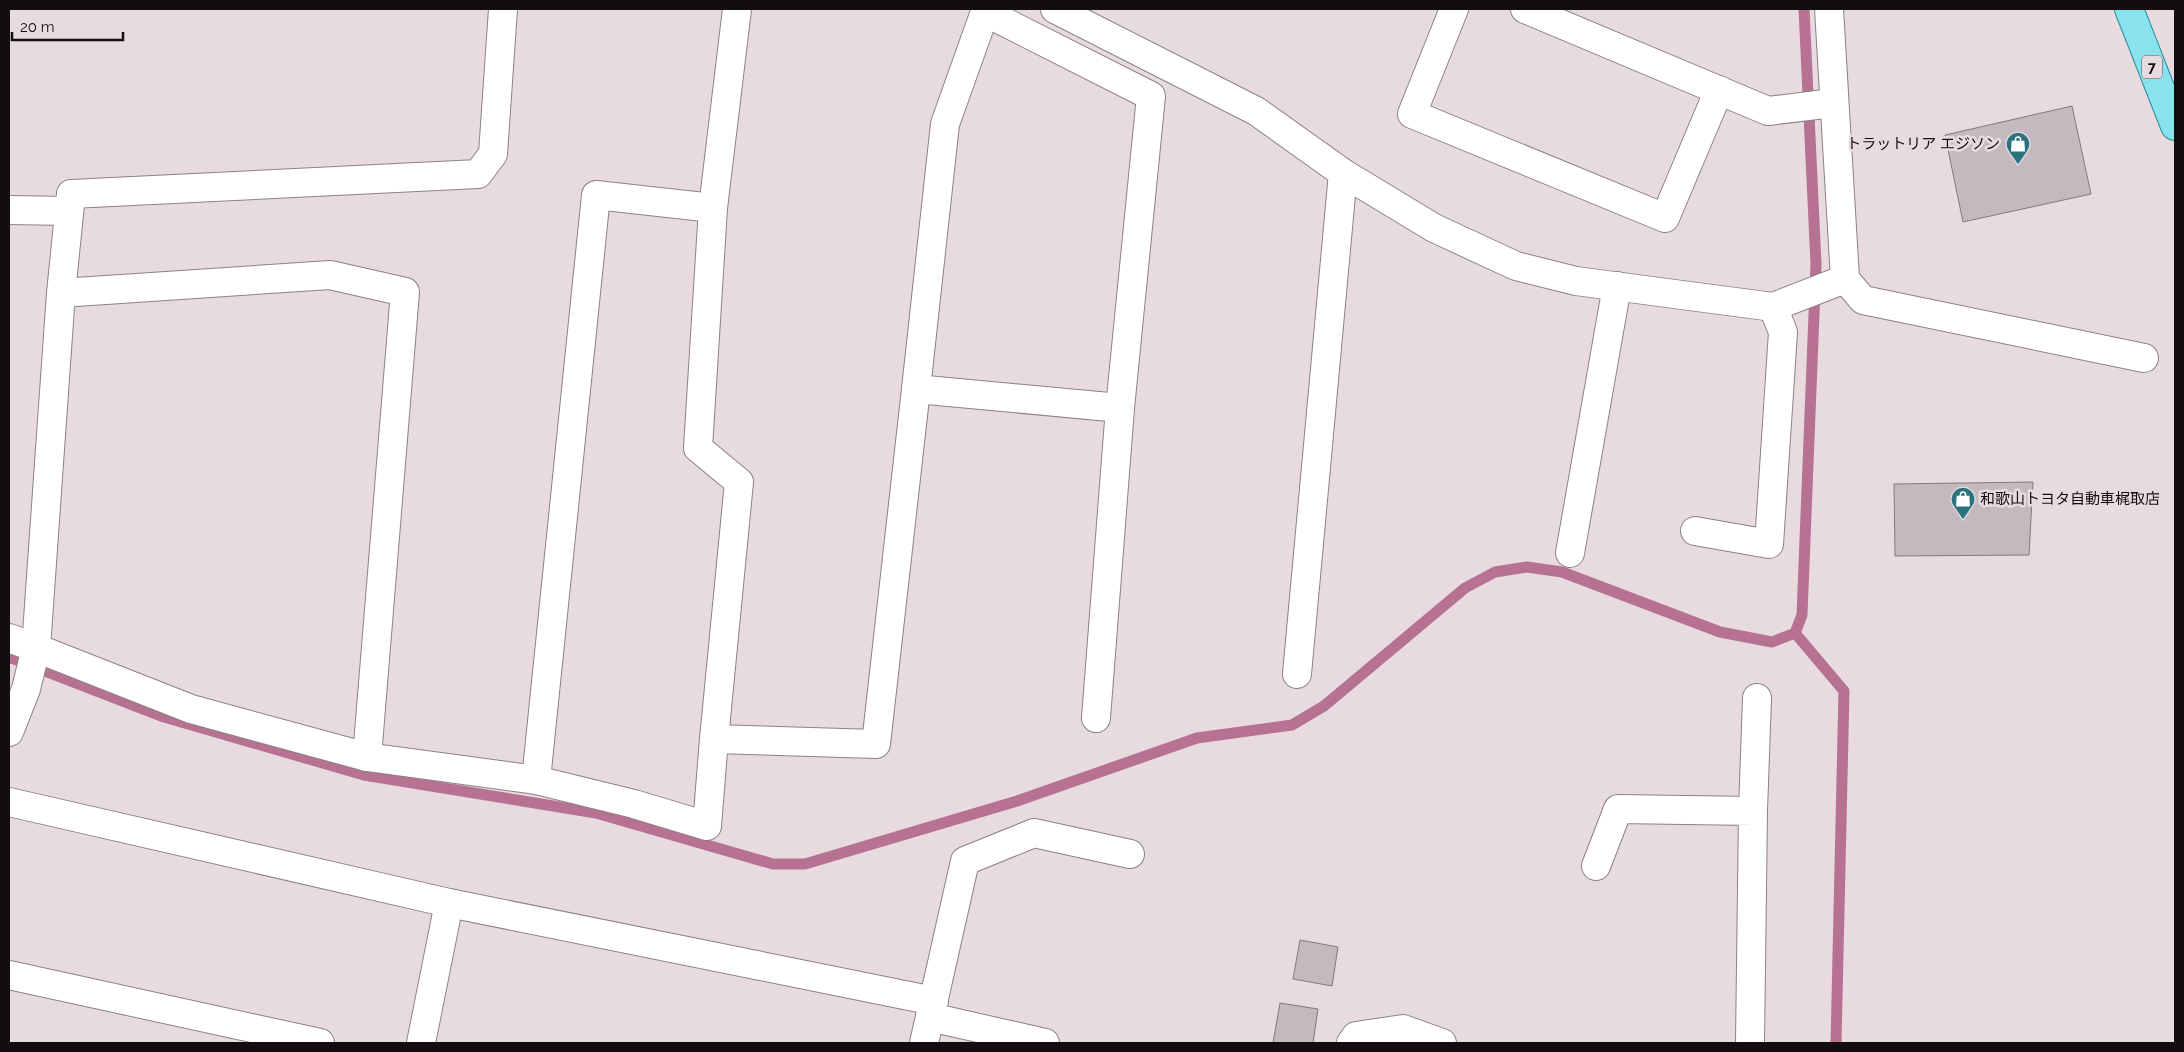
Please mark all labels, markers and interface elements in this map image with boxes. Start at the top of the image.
scale bar [12,10,124,42]
text: 20 m [20,18,55,36]
road number: 7 [2142,56,2162,78]
shop icon: トラットリア エジソン [2005,131,2031,165]
place label: トラットリア エジソン [1846,135,2000,153]
shop icon: 和歌山トヨタ自動車梶取店 [1950,486,1976,520]
place label: 和歌山トヨタ自動車梶取店 [1980,490,2160,508]

